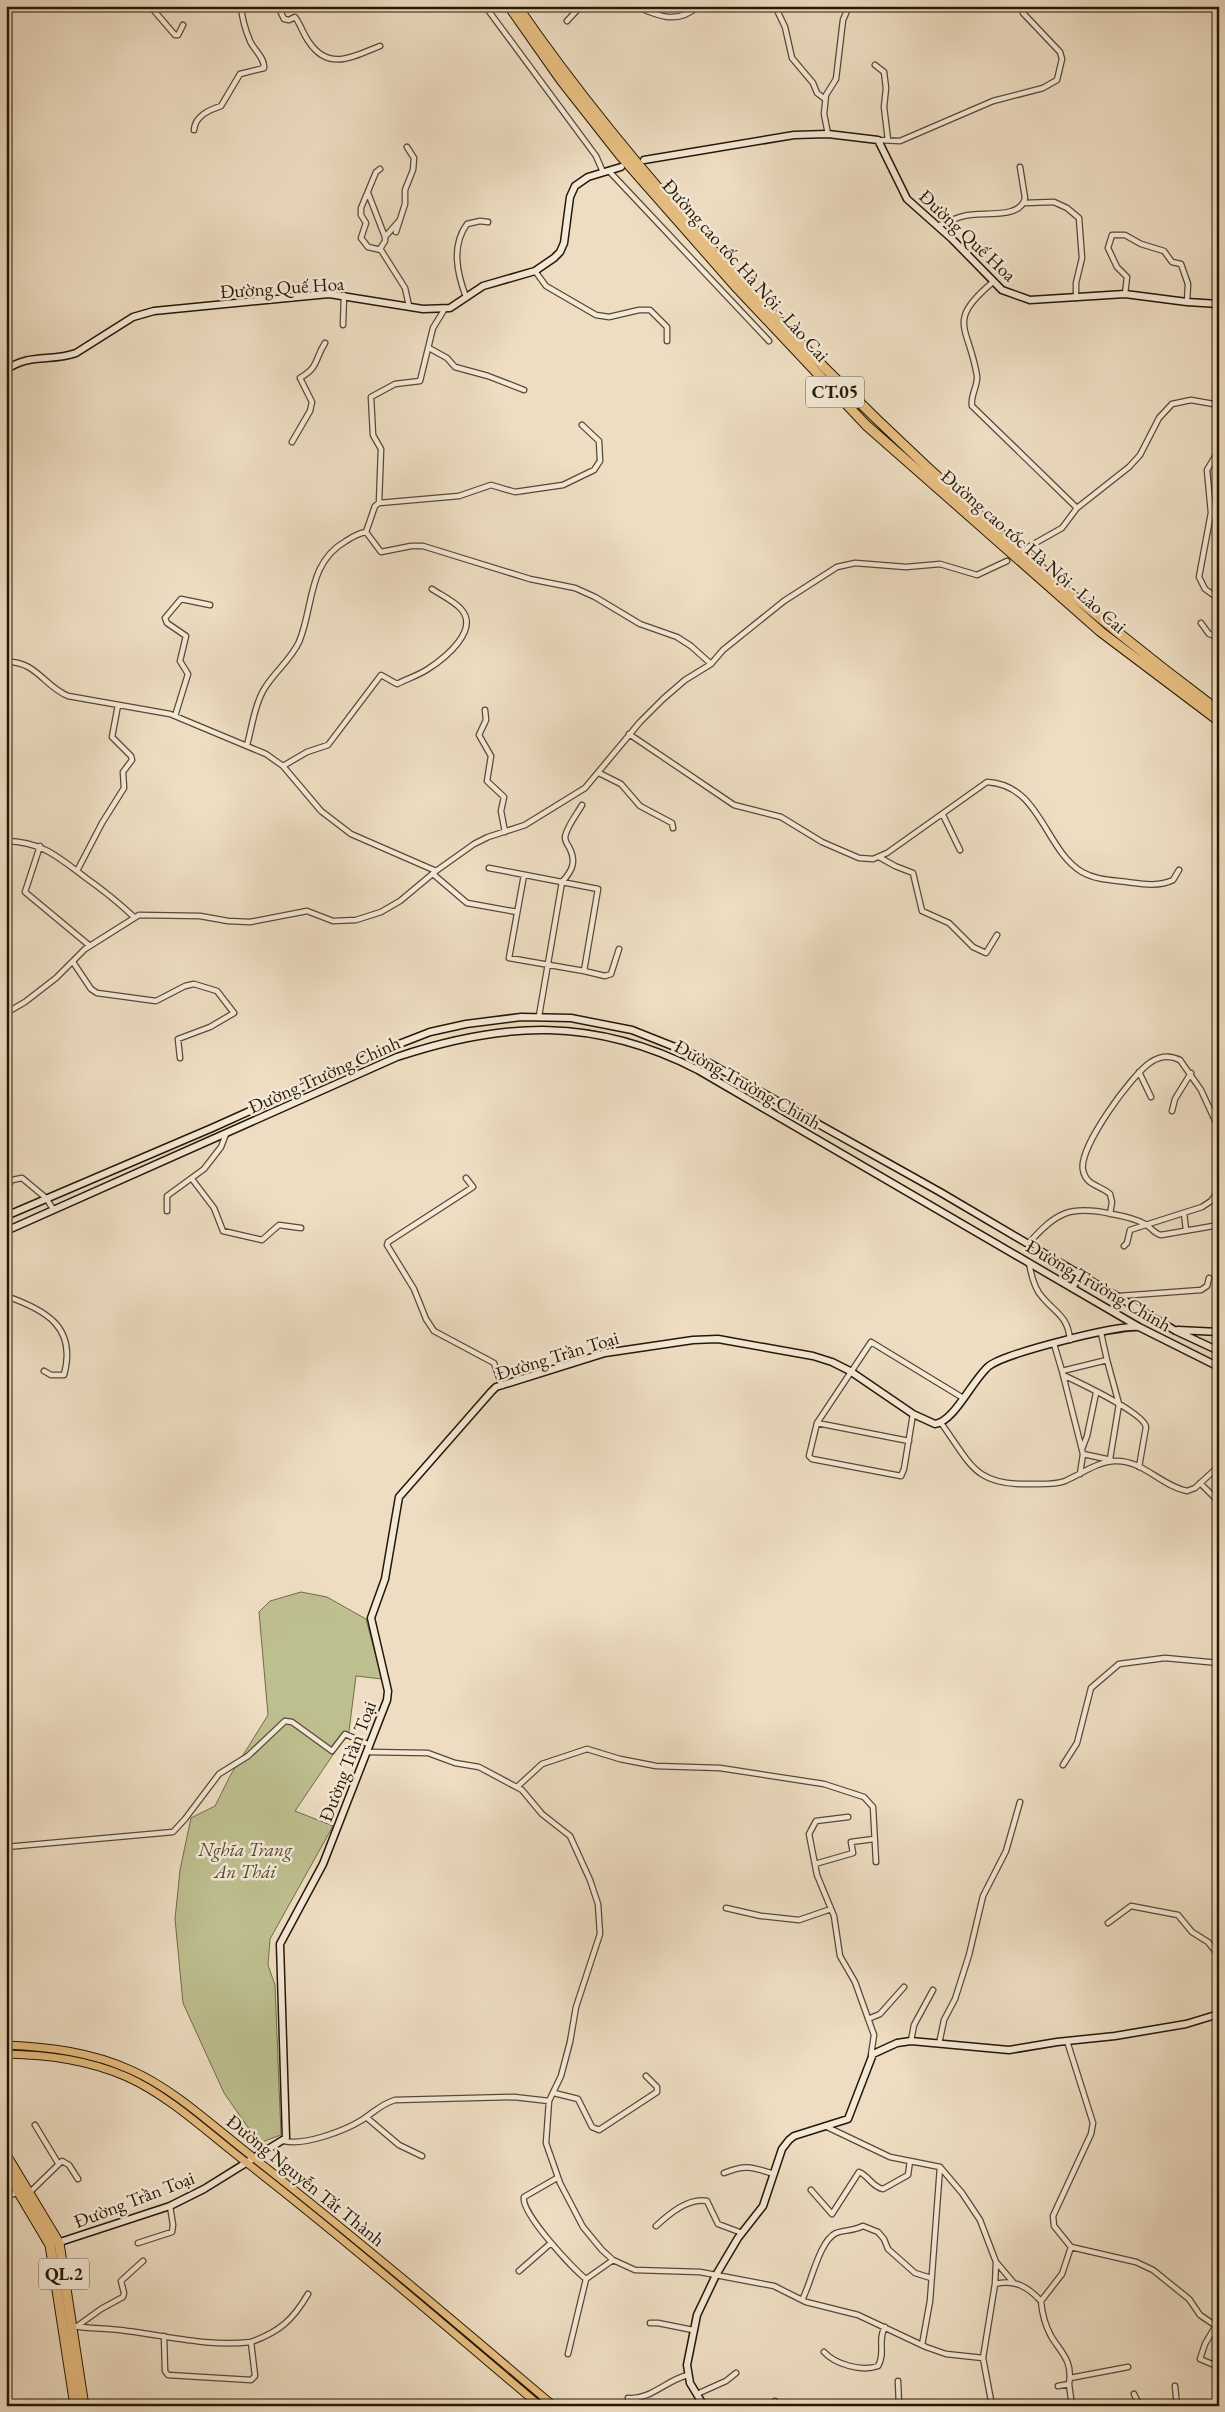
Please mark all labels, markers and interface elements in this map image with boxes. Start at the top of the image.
street label: Đường cao tốc Hà Nội - Lào Cai [657,173,835,367]
street label: Đường Quế Hoa [914,184,1022,287]
street label: Đường Quế Hoa [219,271,345,304]
road number: CT.05 [806,377,864,408]
street label: Đường cao tốc Hà Nội - Lào Cai [936,464,1132,639]
street label: Đường Trường Chinh [244,1030,404,1119]
street label: Đường Trường Chinh [670,1034,826,1135]
street label: Đường Trường Chinh [1021,1234,1176,1337]
street label: Đường Trần Toại [493,1325,622,1386]
street label: Đường Trần Toại [313,1697,382,1825]
park label: Nghĩa Trang An Thái [197,1837,293,1884]
street label: Đường Nguyễn Tất Thành [221,2109,390,2252]
street label: Đường Trần Toại [70,2165,198,2234]
road number: QL.2 [39,2258,89,2290]

